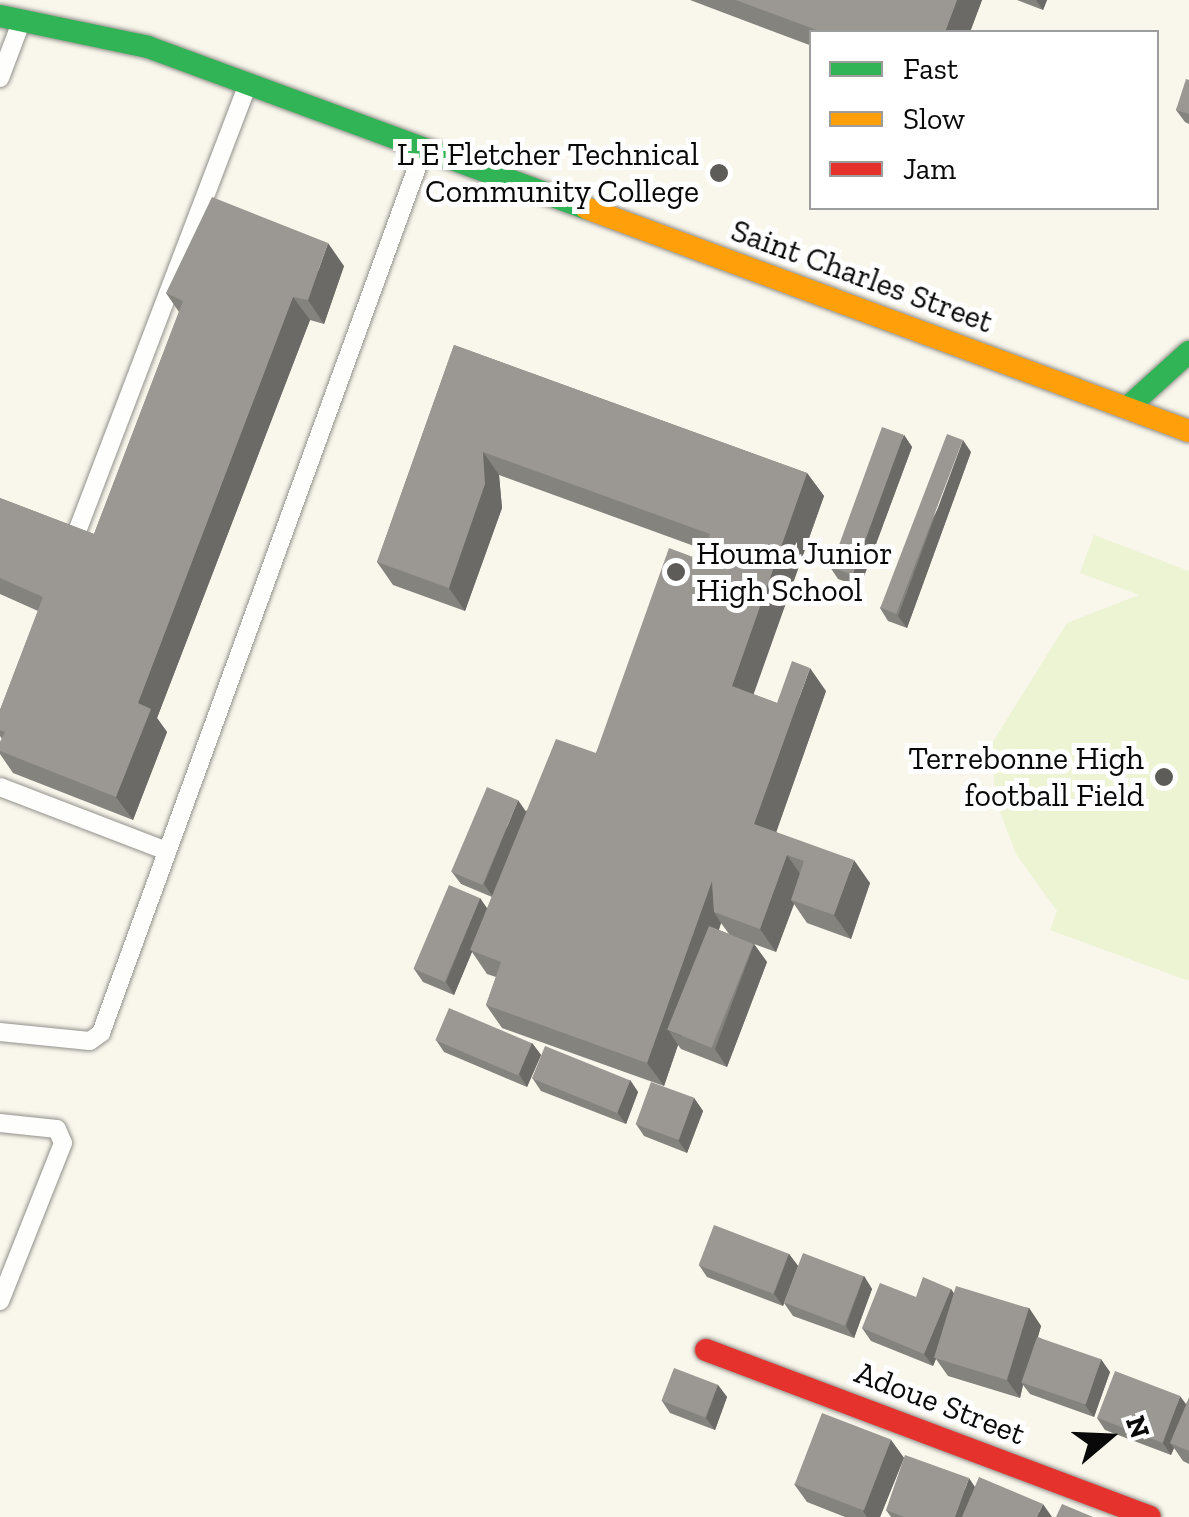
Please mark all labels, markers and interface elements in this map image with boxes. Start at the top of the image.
legend [809,30,1159,210]
text: Fast [903,51,958,87]
text: Slow [903,101,965,137]
place label: L E Fletcher Technical Community College [395,136,699,211]
text: Jam [903,151,956,187]
marker: L E Fletcher Technical Community College [708,162,730,184]
street label: Saint Charles Street [726,211,998,341]
place label: Houma Junior High School [696,535,893,610]
marker: Houma Junior High School [665,561,687,583]
place label: Terrebonne High football Field [908,740,1144,815]
marker: Terrebonne High football Field [1153,766,1175,788]
street label: Adoue Street [850,1353,1030,1453]
north arrow [1059,1387,1159,1487]
text: N [1119,1412,1157,1443]

